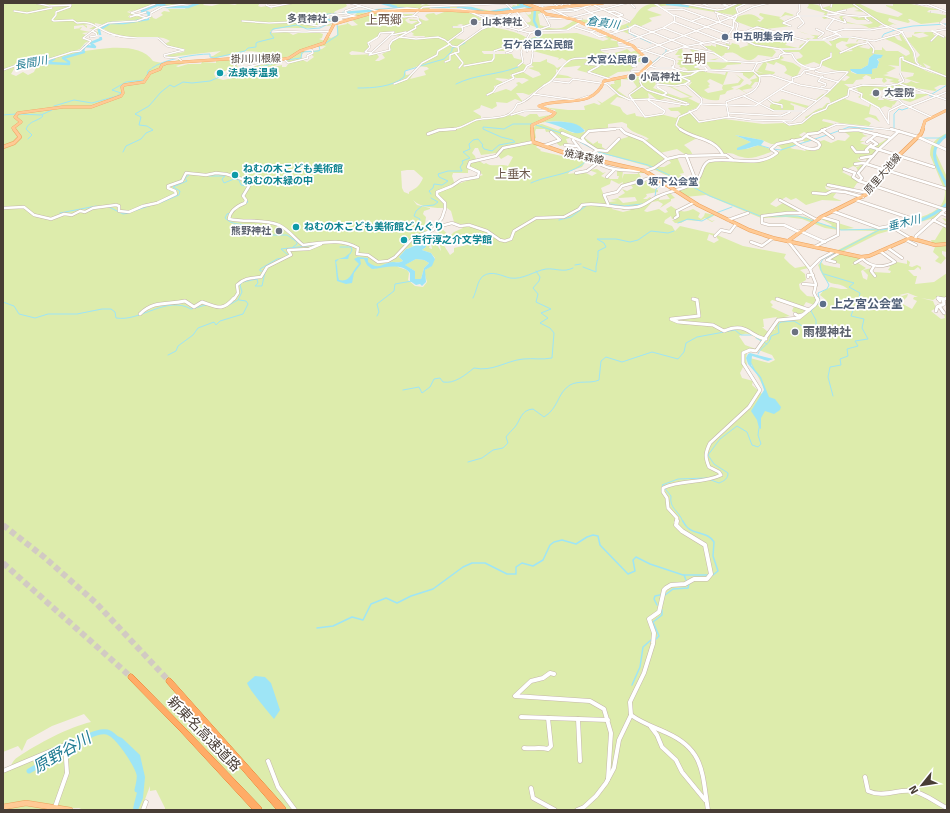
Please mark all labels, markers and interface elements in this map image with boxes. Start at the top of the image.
place label: 多貴神社 [287,13,328,25]
district label: 上西郷 [366,13,402,28]
marker: 多貴神社 [330,14,340,24]
water label: 倉真川 [586,14,621,32]
place label: 山本神社 [482,16,523,28]
marker: 山本神社 [469,17,479,27]
marker: 石ケ谷区公民館 [533,28,543,38]
place label: 中五明集会所 [733,31,793,43]
marker: 中五明集会所 [720,32,730,42]
place label: 石ケ谷区公民館 [503,39,573,51]
district label: 五明 [682,52,706,67]
water label: 長間川 [14,53,49,73]
street label: 掛川川根線 [231,53,281,65]
place label: 大宮公民館 [587,54,637,66]
marker: 大宮公民館 [640,55,650,65]
place label: 法泉寺温泉 [228,67,279,79]
marker: 法泉寺温泉 [215,68,225,78]
place label: 小高神社 [640,71,681,83]
marker: 小高神社 [627,72,637,82]
place label: 大雲院 [884,87,914,99]
marker: 大雲院 [871,88,881,98]
street label: 焼津森線 [563,147,605,167]
street label: 原里大池線 [862,151,904,197]
place label: ねむの木こども美術館 ねむの木緑の中 [243,163,343,187]
district label: 上垂木 [495,167,531,182]
marker: ねむの木こども美術館 ねむの木緑の中 [230,170,240,180]
place label: 坂下公会堂 [648,176,698,188]
marker: 坂下公会堂 [635,177,645,187]
water label: 垂木川 [886,212,923,233]
place label: ねむの木こども美術館どんぐり [304,221,444,233]
marker: ねむの木こども美術館どんぐり [291,222,301,232]
place label: 熊野神社 [231,225,272,237]
marker: 熊野神社 [274,226,284,236]
place label: 吉行淳之介文学館 [412,234,492,246]
marker: 吉行淳之介文学館 [399,235,409,245]
place label: 上之宮公会堂 [831,297,903,312]
marker: 上之宮公会堂 [818,299,828,309]
place label: 雨櫻神社 [803,325,851,340]
marker: 雨櫻神社 [790,327,800,337]
street label: 新東名高速道路 [164,693,244,775]
water label: 原野谷川 [29,727,96,778]
north arrow [902,765,942,805]
text: N [906,783,921,796]

